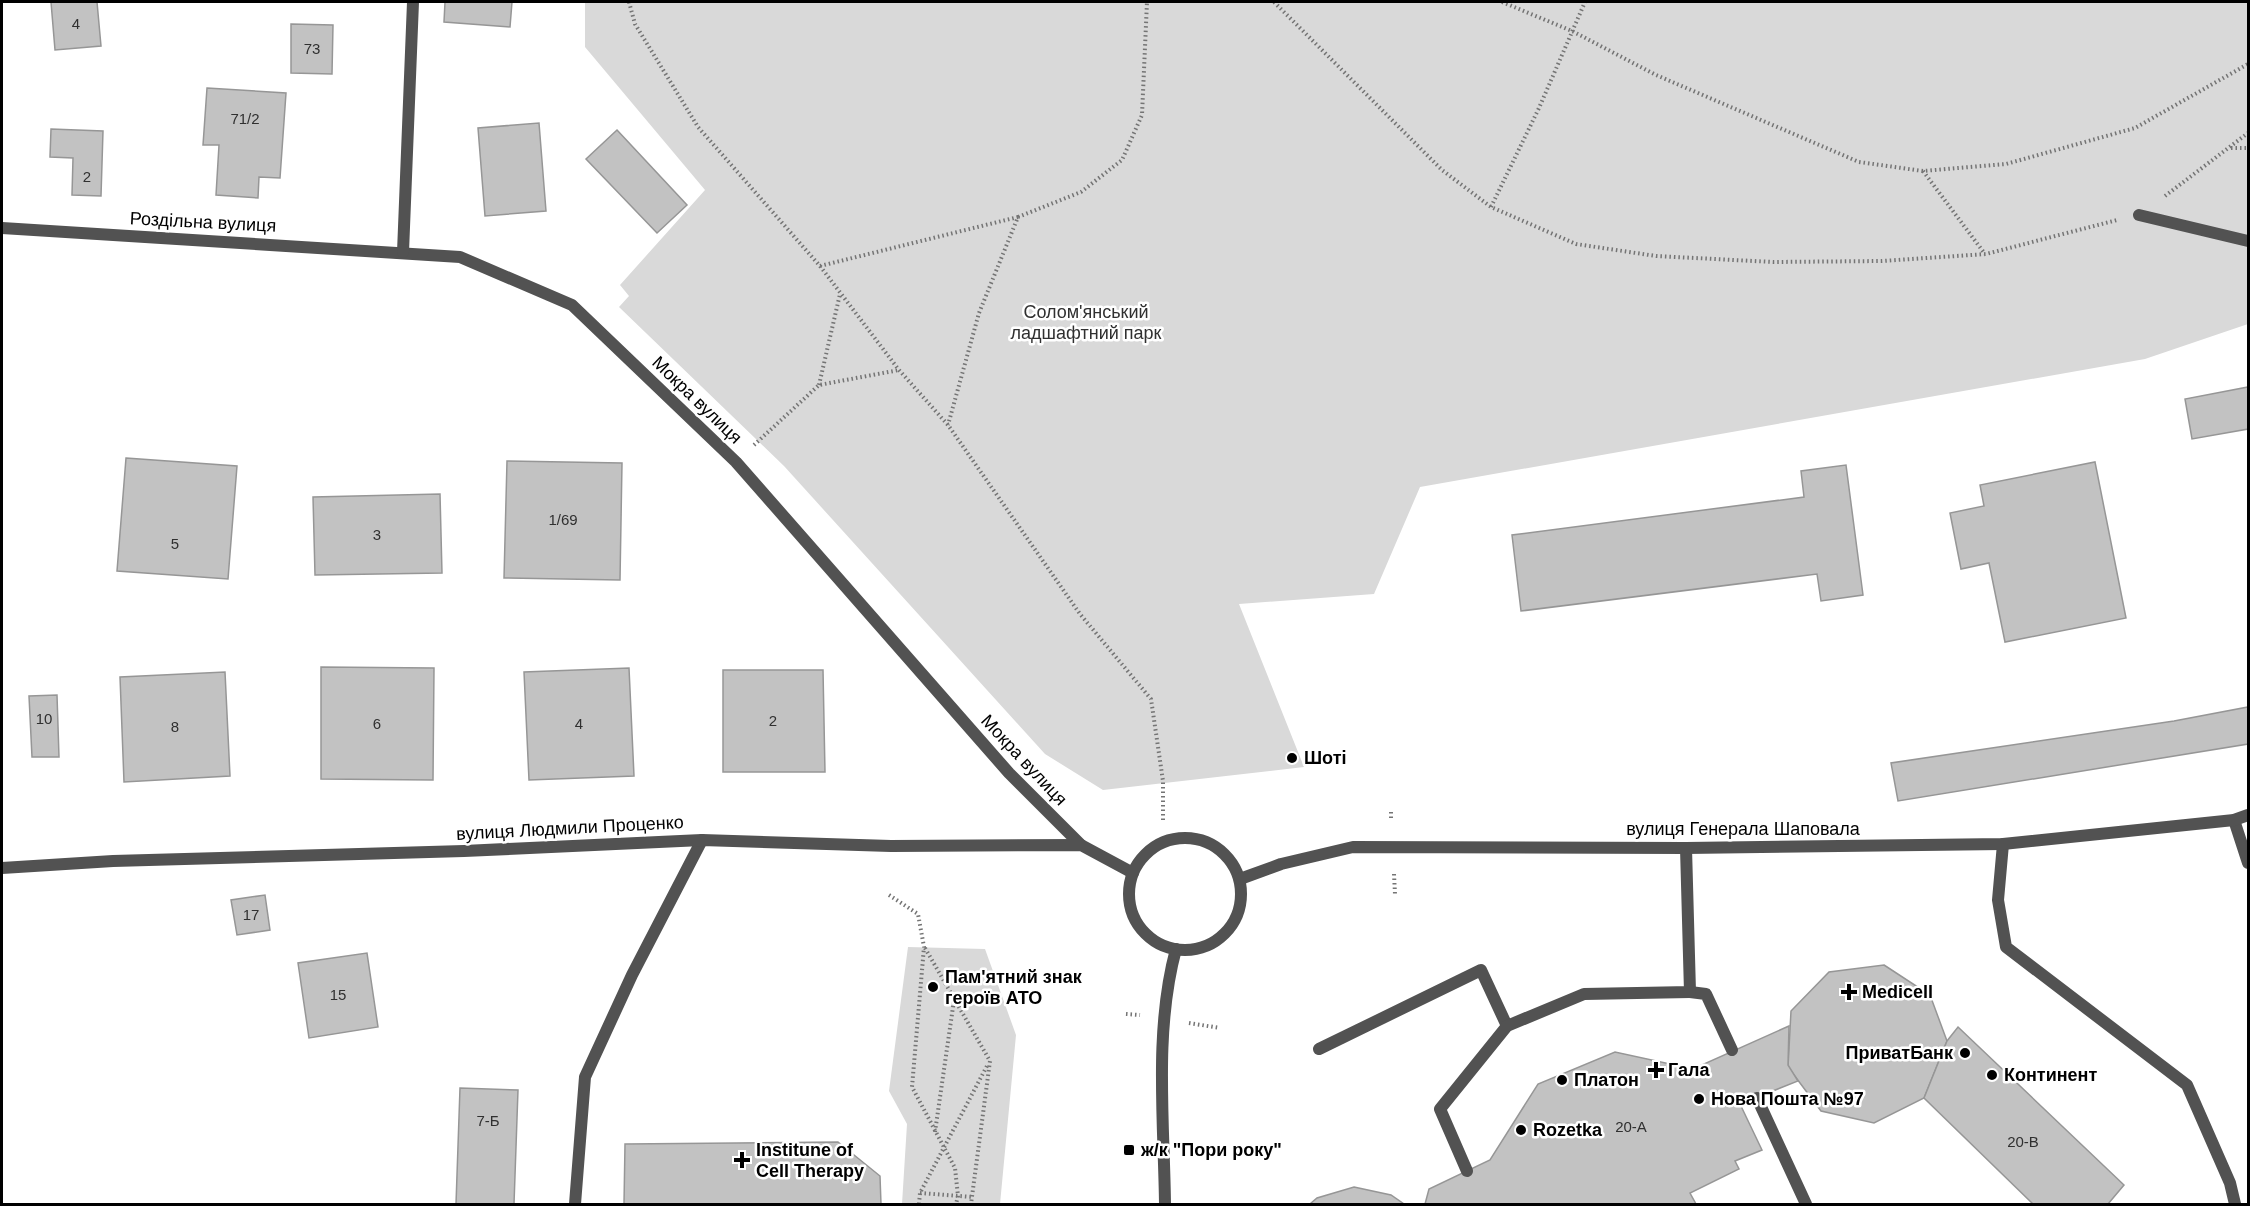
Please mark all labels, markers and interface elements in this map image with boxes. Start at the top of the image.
house number: 4 [72,15,80,32]
house number: 73 [304,40,320,57]
house number: 71/2 [230,110,260,127]
house number: 2 [83,168,91,185]
street label: Роздільна вулиця [129,208,277,236]
park label: Солом'янський ладшафтний парк [1011,302,1162,343]
street label: Мокра вулиця [648,352,746,448]
house number: 1/69 [548,511,578,528]
house number: 3 [373,526,381,543]
house number: 5 [171,535,179,552]
house number: 10 [36,710,52,727]
street label: Мокра вулиця [977,711,1071,809]
house number: 2 [769,712,777,729]
house number: 6 [373,715,381,732]
house number: 4 [575,715,583,732]
house number: 8 [171,718,179,735]
place label: Шоті [1304,748,1346,768]
marker: Шоті [1285,751,1299,765]
street label: вулиця Людмили Проценко [456,812,684,844]
street label: вулиця Генерала Шаповала [1626,819,1861,839]
house number: 17 [243,906,259,923]
place label: Пам'ятний знак героїв АТО [945,967,1083,1008]
marker: Пам'ятний знак героїв АТО [926,980,940,994]
place label: Medicell [1862,982,1933,1002]
marker: Medicell [1840,983,1858,1001]
house number: 15 [330,986,346,1003]
place label: ПриватБанк [1846,1043,1954,1063]
marker: ПриватБанк [1958,1046,1972,1060]
place label: Гала [1668,1060,1710,1080]
marker: Гала [1649,1063,1663,1077]
place label: Континент [2004,1065,2097,1085]
marker: Континент [1985,1068,1999,1082]
place label: Платон [1574,1070,1639,1090]
marker: Платон [1555,1073,1569,1087]
place label: Нова Пошта №97 [1711,1089,1864,1109]
marker: Нова Пошта №97 [1692,1092,1706,1106]
house number: 7-Б [476,1112,500,1129]
house number: 20-А [1615,1118,1647,1135]
place label: Rozetka [1533,1120,1603,1140]
marker: Rozetka [1514,1123,1528,1137]
house number: 20-В [2007,1133,2039,1150]
place label: Institune of Cell Therapy [756,1140,864,1181]
place label: ж/к "Пори року" [1140,1140,1282,1160]
marker: ж/к "Пори року" [1122,1143,1136,1157]
marker: Institune of Cell Therapy [733,1151,751,1169]

